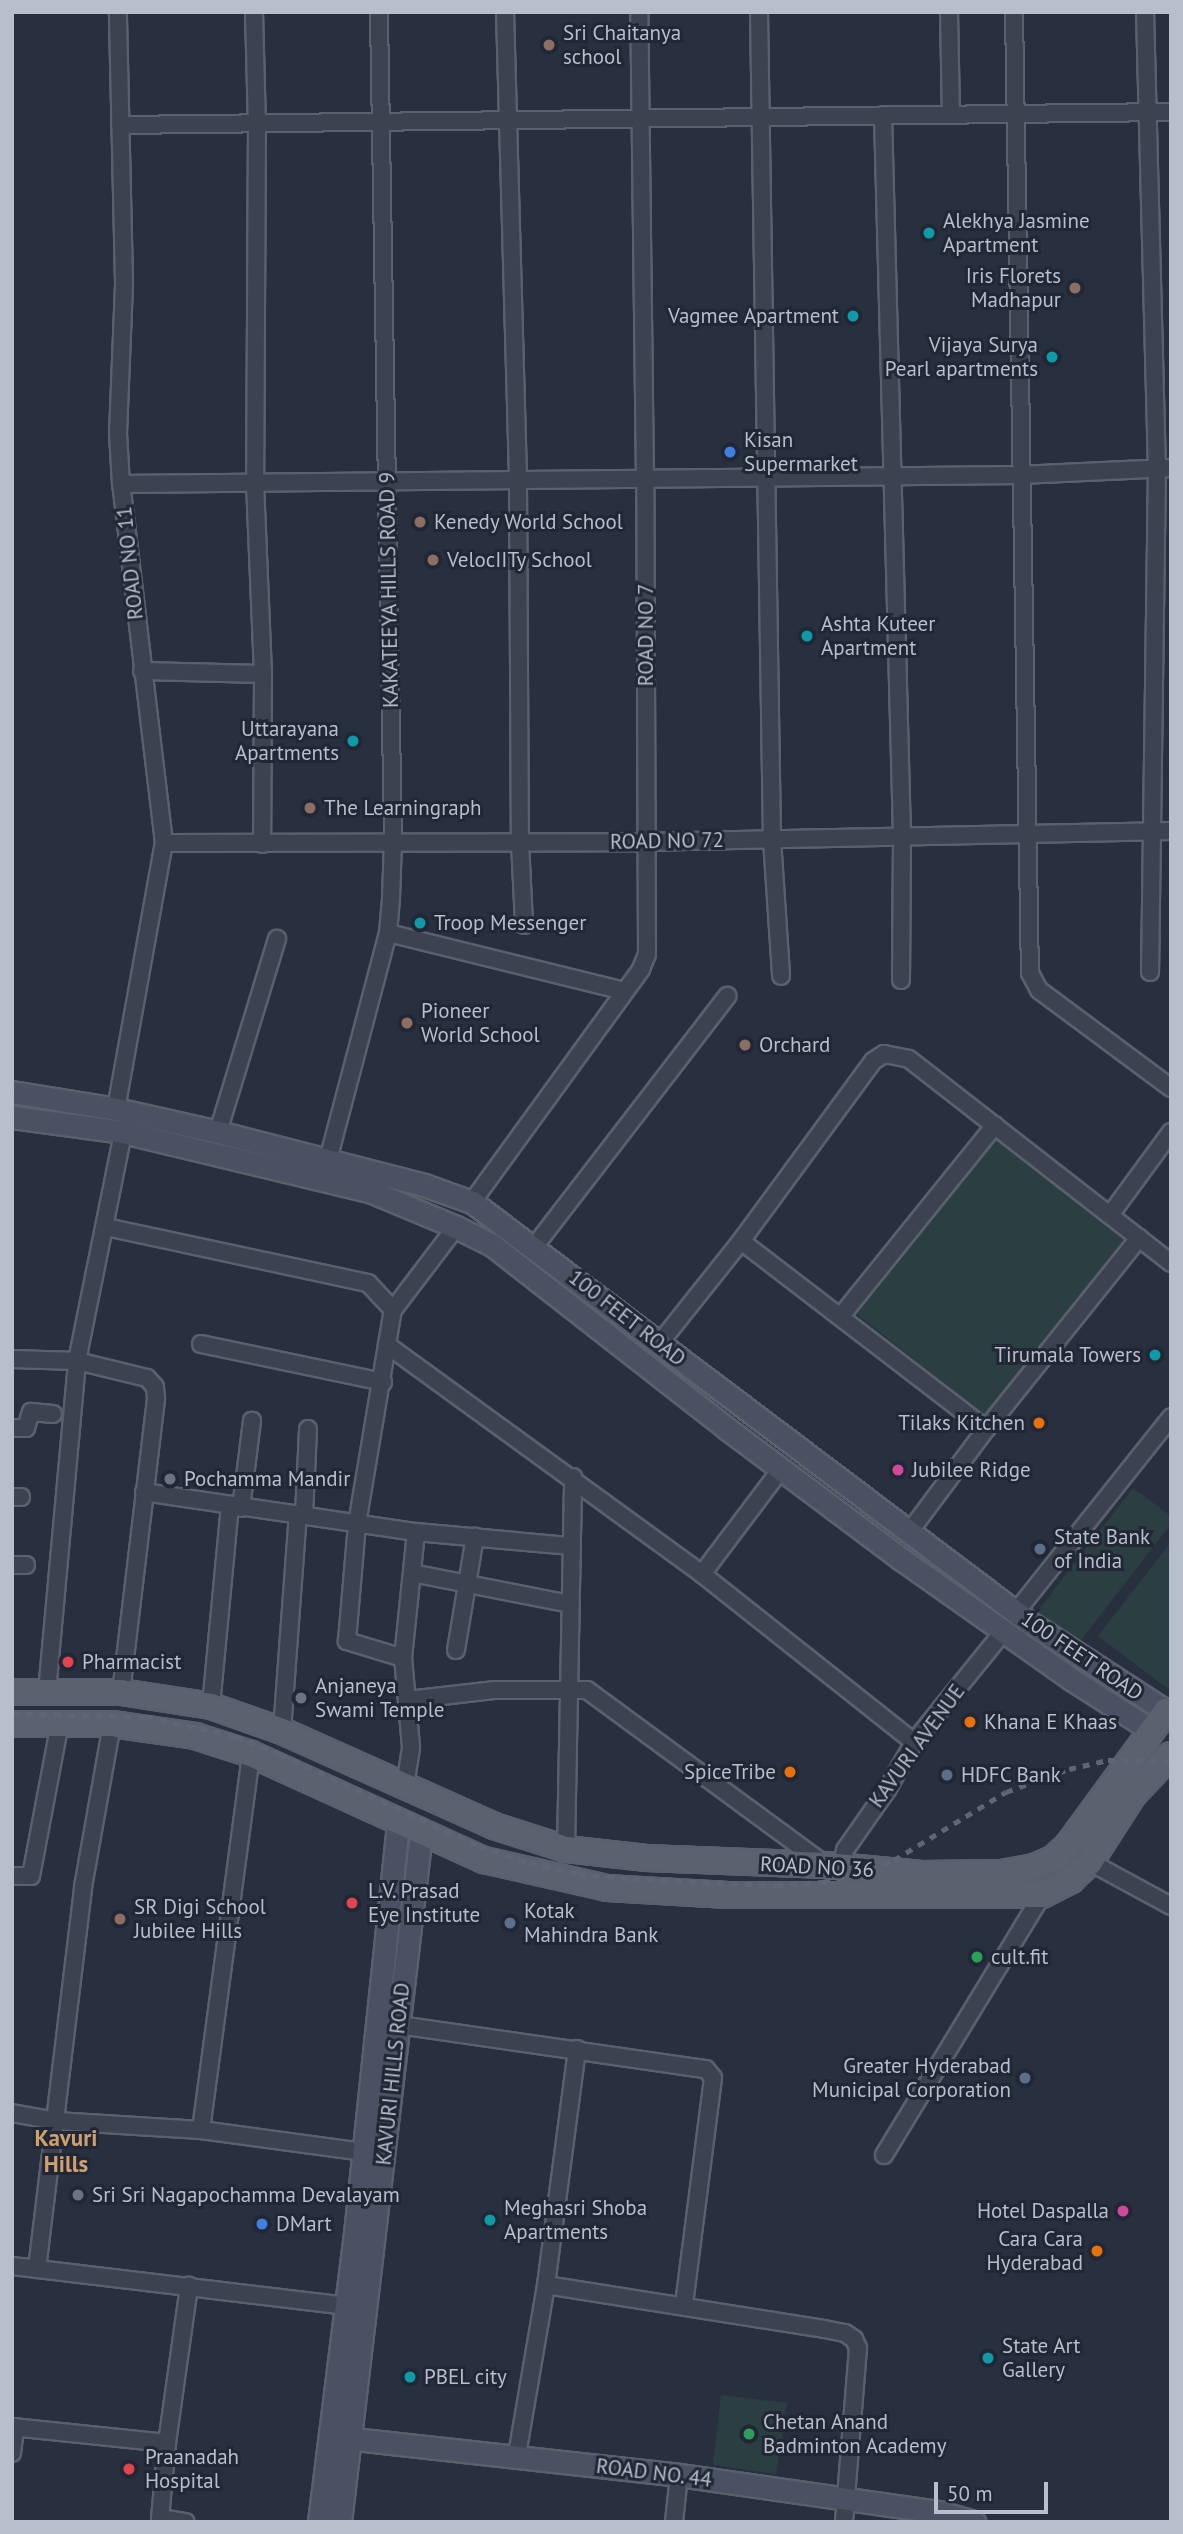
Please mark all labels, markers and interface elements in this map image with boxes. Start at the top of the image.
place label: Sri Chaitanya school [563,20,681,70]
marker: Sri Chaitanya school [541,37,557,53]
place label: Alekhya Jasmine Apartment [943,208,1090,258]
marker: Alekhya Jasmine Apartment [921,225,937,241]
place label: Iris Florets Madhapur [966,263,1061,313]
marker: Iris Florets Madhapur [1067,280,1083,296]
place label: Vagmee Apartment [667,303,839,329]
marker: Vagmee Apartment [845,308,861,324]
place label: Vijaya Surya Pearl apartments [885,332,1038,382]
marker: Vijaya Surya Pearl apartments [1044,349,1060,365]
place label: Kisan Supermarket [744,427,858,477]
marker: Kisan Supermarket [722,444,738,460]
street label: KAKATEEYA HILLS ROAD 9 [374,471,404,709]
street label: ROAD NO 11 [112,505,148,621]
place label: Kenedy World School [434,509,624,535]
marker: Kenedy World School [412,514,428,530]
place label: VelocIITy School [447,547,593,573]
marker: VelocIITy School [425,552,441,568]
street label: ROAD NO 7 [633,584,659,686]
place label: Ashta Kuteer Apartment [821,611,935,661]
marker: Ashta Kuteer Apartment [799,628,815,644]
place label: Uttarayana Apartments [235,716,339,766]
marker: Uttarayana Apartments [345,733,361,749]
place label: The Learningraph [324,795,482,821]
marker: The Learningraph [302,800,318,816]
street label: ROAD NO 72 [610,827,724,855]
place label: Troop Messenger [434,910,586,936]
marker: Troop Messenger [412,915,428,931]
place label: Pioneer World School [421,998,540,1048]
marker: Pioneer World School [399,1015,415,1031]
place label: Orchard [759,1032,830,1058]
marker: Orchard [737,1037,753,1053]
street label: 100 FEET ROAD [563,1264,691,1372]
place label: Tirumala Towers [994,1342,1141,1368]
marker: Tirumala Towers [1147,1347,1163,1363]
place label: Tilaks Kitchen [898,1410,1025,1436]
marker: Tilaks Kitchen [1031,1415,1047,1431]
place label: Jubilee Ridge [912,1457,1031,1483]
marker: Jubilee Ridge [890,1462,906,1478]
place label: Pochamma Mandir [184,1466,350,1492]
marker: Pochamma Mandir [162,1471,178,1487]
place label: State Bank of India [1054,1524,1150,1574]
marker: State Bank of India [1032,1541,1048,1557]
street label: 100 FEET ROAD [1016,1606,1148,1706]
place label: Pharmacist [82,1649,181,1675]
marker: Pharmacist [60,1654,76,1670]
place label: Anjaneya Swami Temple [315,1673,445,1723]
street label: KAVURI AVENUE [864,1679,970,1813]
marker: Anjaneya Swami Temple [293,1690,309,1706]
place label: Khana E Khaas [984,1709,1117,1735]
marker: Khana E Khaas [962,1714,978,1730]
place label: SpiceTribe [684,1759,776,1785]
place label: HDFC Bank [961,1762,1062,1788]
marker: SpiceTribe [782,1764,798,1780]
marker: HDFC Bank [939,1767,955,1783]
street label: ROAD NO 36 [759,1851,875,1883]
place label: L.V. Prasad Eye Institute [368,1878,480,1928]
marker: L.V. Prasad Eye Institute [342,1893,362,1913]
place label: SR Digi School Jubilee Hills [134,1894,266,1944]
place label: Kotak Mahindra Bank [524,1898,658,1948]
marker: SR Digi School Jubilee Hills [112,1911,128,1927]
marker: Kotak Mahindra Bank [502,1915,518,1931]
place label: cult.fit [991,1944,1048,1970]
marker: cult.fit [969,1949,985,1965]
street label: KAVURI HILLS ROAD [371,1981,415,2167]
place label: Greater Hyderabad Municipal Corporation [812,2053,1011,2103]
marker: Greater Hyderabad Municipal Corporation [1017,2070,1033,2086]
district label: Kavuri Hills [35,2124,97,2178]
place label: Sri Sri Nagapochamma Devalayam [92,2182,400,2208]
marker: Sri Sri Nagapochamma Devalayam [70,2187,86,2203]
place label: Meghasri Shoba Apartments [504,2195,647,2245]
place label: Hotel Daspalla [977,2198,1109,2224]
marker: Hotel Daspalla [1115,2203,1131,2219]
place label: DMart [276,2211,332,2237]
marker: Meghasri Shoba Apartments [482,2212,498,2228]
marker: DMart [254,2216,270,2232]
place label: Cara Cara Hyderabad [987,2226,1083,2276]
marker: Cara Cara Hyderabad [1089,2243,1105,2259]
place label: State Art Gallery [1002,2333,1081,2383]
marker: State Art Gallery [980,2350,996,2366]
place label: PBEL city [424,2364,508,2390]
marker: PBEL city [402,2369,418,2385]
place label: Chetan Anand Badminton Academy [763,2409,947,2459]
marker: Chetan Anand Badminton Academy [741,2426,757,2442]
place label: Praanadah Hospital [145,2444,239,2494]
street label: ROAD NO. 44 [594,2453,714,2493]
marker: Praanadah Hospital [119,2459,139,2479]
scale bar [938,2468,1052,2512]
text: 50 m [947,2480,993,2507]

